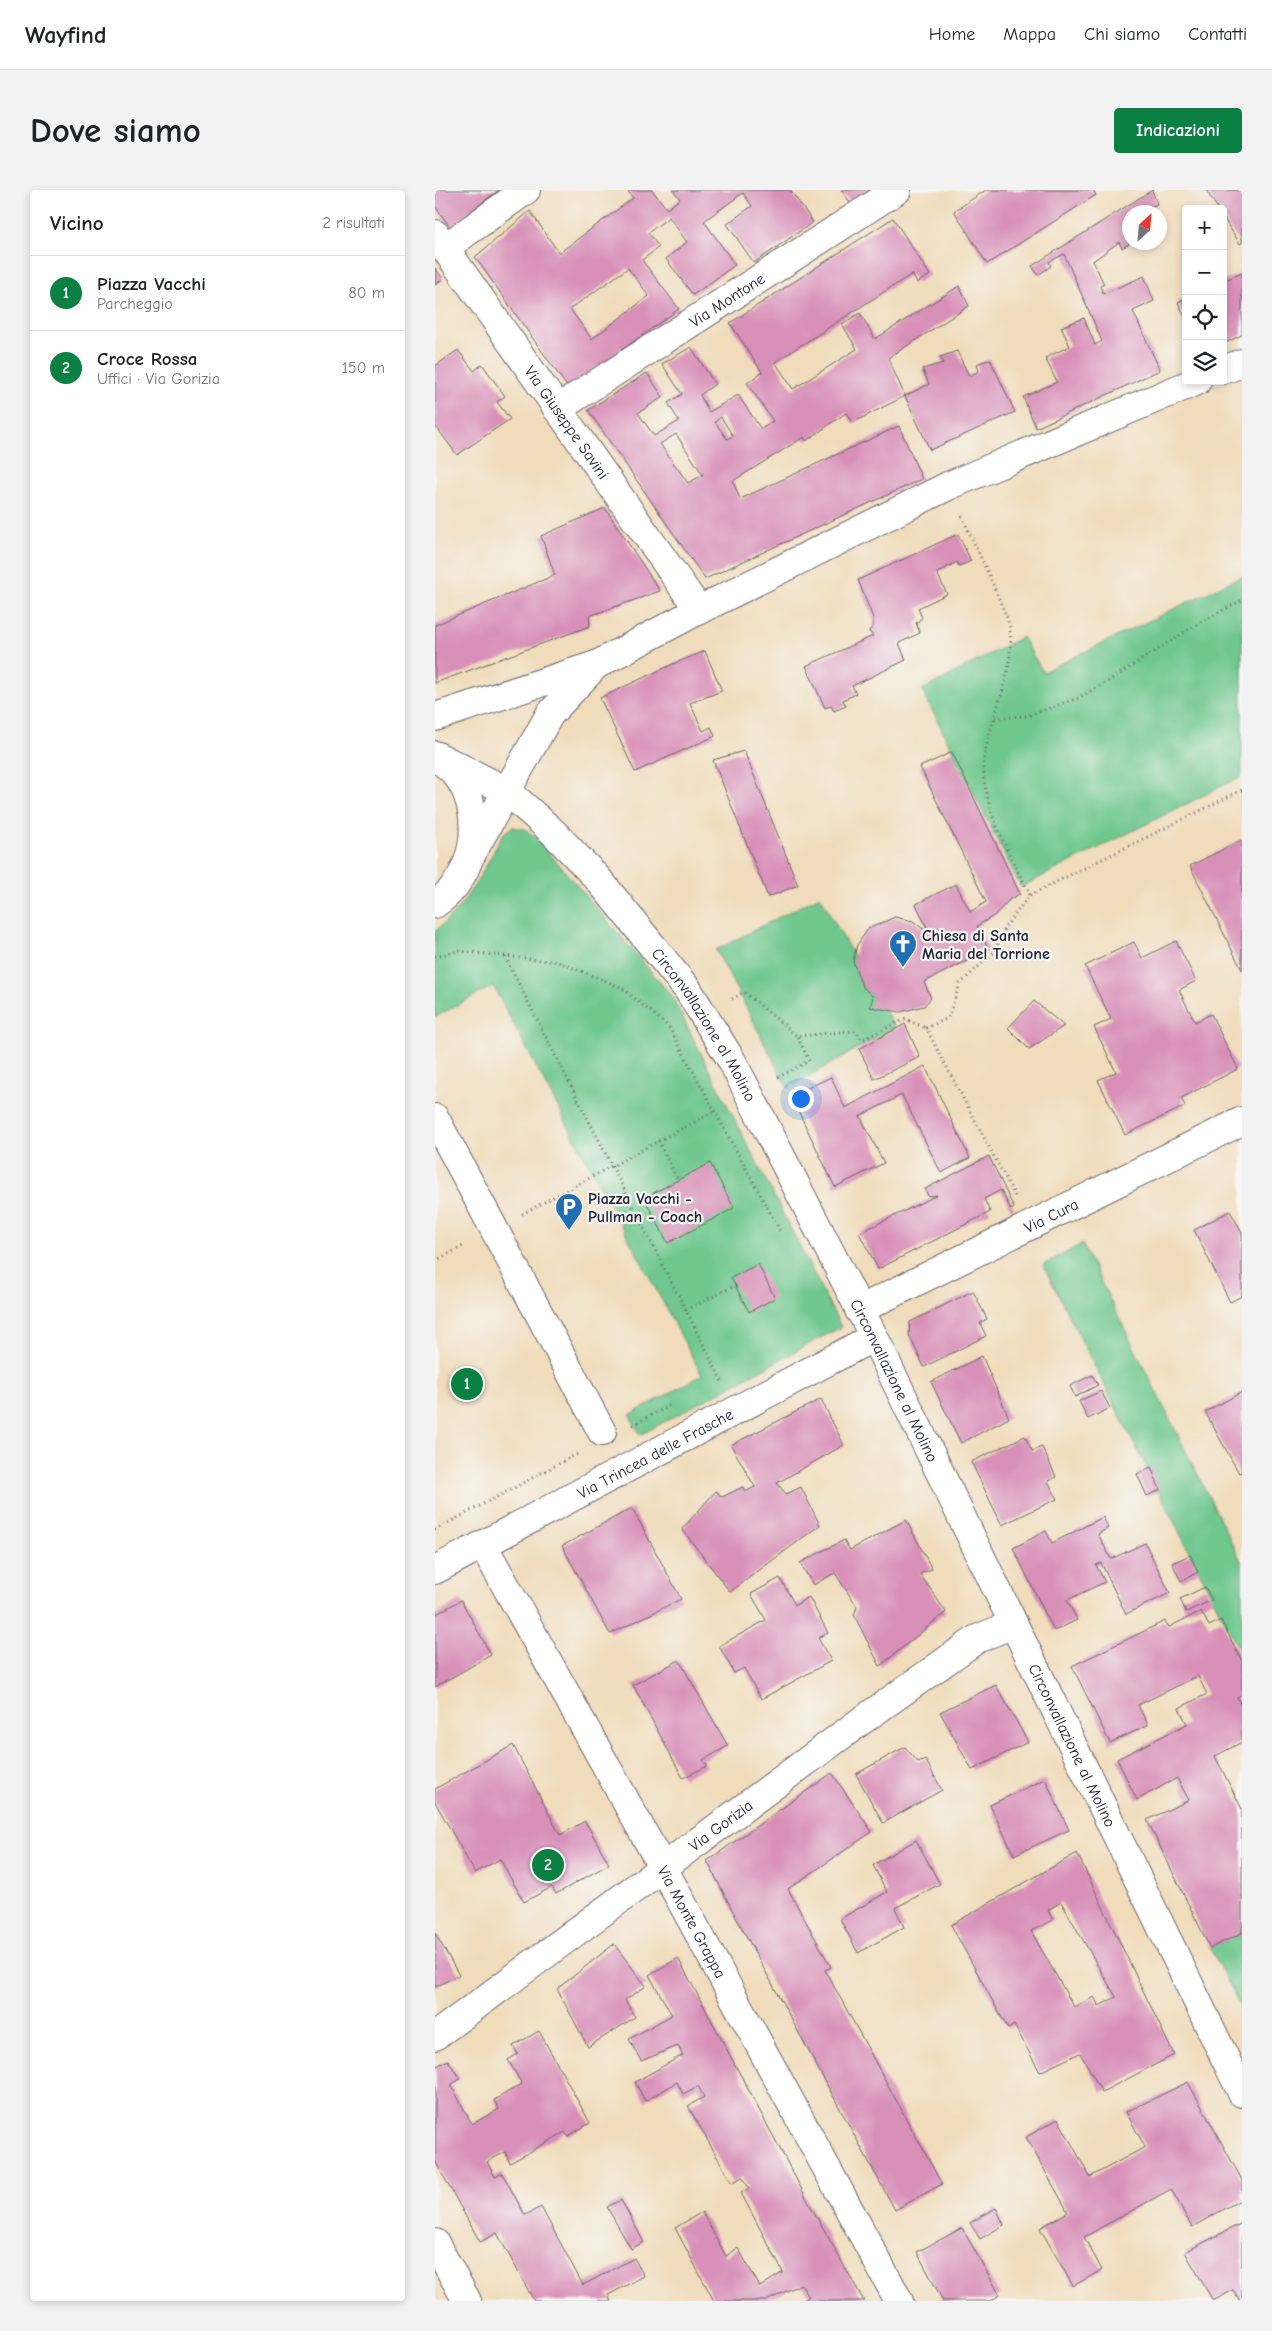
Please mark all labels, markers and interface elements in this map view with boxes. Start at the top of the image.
text: Wayfind [25,21,106,49]
text: Home [929,24,975,45]
text: Mappa [1003,24,1056,45]
text: Chi siamo [1084,24,1160,45]
text: Contatti [1188,24,1247,45]
button: Indicazioni [1114,108,1242,153]
text: Dove siamo [30,110,201,151]
north arrow [1122,205,1167,250]
map controls [1182,205,1227,385]
button: + [1182,205,1227,250]
text: Vicino [50,211,104,235]
text: 2 risultati [322,214,385,232]
button: − [1182,250,1227,295]
street label: Via Montone [686,270,768,331]
text: Piazza Vacchi [97,273,206,295]
text: 1 [63,284,69,302]
text: 80 m [348,284,385,302]
text: Parcheggio [97,295,173,313]
button: locate [1182,295,1227,340]
button: layers [1182,340,1227,385]
text: Croce Rossa [97,348,197,370]
text: 2 [62,359,70,377]
text: 150 m [342,359,385,377]
street label: Via Giuseppe Savini [520,363,612,483]
text: Uffici · Via Gorizia [97,370,220,388]
place label: Chiesa di Santa Maria del Torrione [922,927,1050,963]
church icon: Chiesa di Santa Maria del Torrione [888,929,918,968]
street label: Circonvallazione al Molino [648,945,759,1105]
your location [788,1086,814,1112]
place label: Piazza Vacchi - Pullman - Coach [588,1190,702,1226]
parking icon: Piazza Vacchi - Pullman - Coach [554,1192,584,1231]
street label: Via Cura [1021,1195,1081,1237]
street label: Circonvallazione al Molino [846,1296,941,1465]
pin: 1 [451,1365,483,1403]
street label: Via Trincea delle Frasche [574,1405,736,1503]
street label: Circonvallazione al Molino [1025,1661,1119,1830]
street label: Via Gorizia [686,1796,756,1855]
pin: 2 [532,1846,564,1884]
street label: Via Monte Grappa [654,1863,729,1982]

